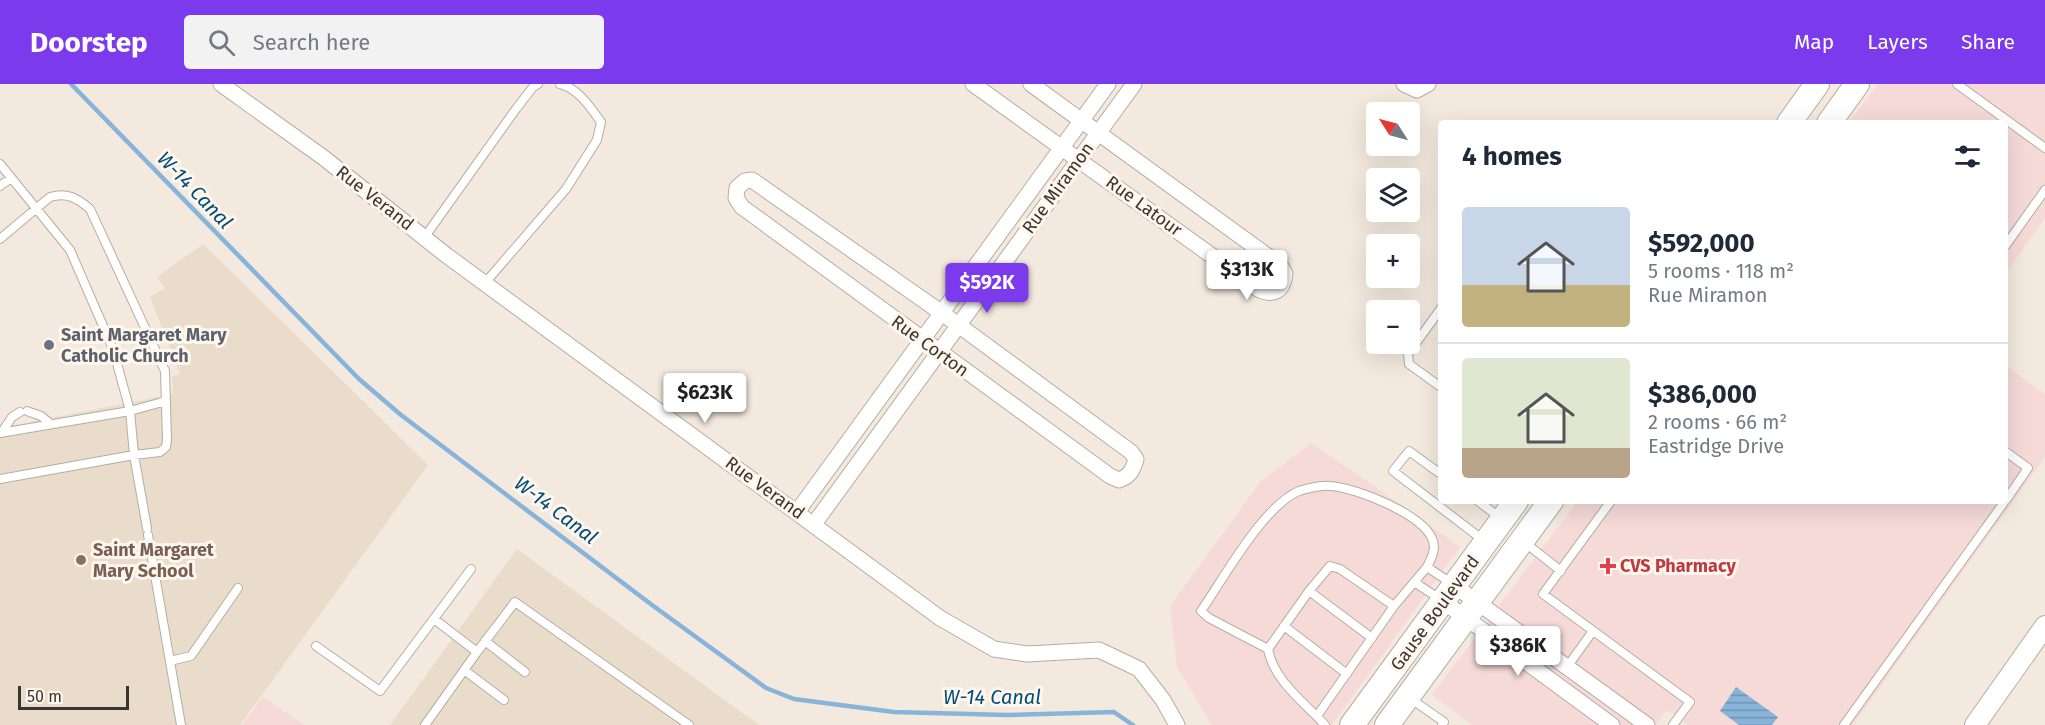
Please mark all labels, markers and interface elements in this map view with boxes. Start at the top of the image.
search box [184,15,604,69]
text: Doorstep [30,26,148,59]
icon: search [205,26,238,59]
text: Search here [253,29,370,56]
text: Map [1794,29,1834,55]
text: Layers [1867,29,1928,55]
text: Share [1961,29,2015,55]
north arrow [1366,102,1420,156]
map controls [1366,102,1420,354]
street label: Rue Miramon [1017,138,1099,238]
icon: filters [1951,140,1984,173]
text: 4 homes [1462,141,1562,172]
water label: W-14 Canal [152,146,238,234]
street label: Rue Verand [332,161,418,235]
button: layers [1366,168,1420,222]
street label: Rue Latour [1102,171,1186,241]
text: $592,000 [1648,228,1755,259]
icon: home [1510,231,1582,303]
button: + [1366,234,1420,288]
pin: $313K [1205,250,1289,301]
text: $313K [1220,257,1274,281]
text: 5 rooms · 118 m² [1648,259,1794,283]
pin: $592K [945,263,1029,314]
text: $592K [959,270,1015,294]
text: Rue Miramon [1648,283,1768,307]
button: − [1366,300,1420,354]
street label: Rue Corton [887,311,973,381]
place label: Saint Margaret Mary Catholic Church [61,324,227,367]
marker: Saint Margaret Mary Catholic Church [42,338,56,352]
pin: $623K [663,373,747,424]
text: $386,000 [1648,379,1757,410]
text: $623K [677,380,733,404]
icon: home [1510,382,1582,454]
text: 2 rooms · 66 m² [1648,410,1787,434]
text: Eastridge Drive [1648,434,1784,458]
street label: Rue Verand [721,452,809,524]
water label: W-14 Canal [510,471,602,549]
place label: Saint Margaret Mary School [93,539,215,582]
street label: Gause Boulevard [1386,551,1484,675]
marker: Saint Margaret Mary School [74,553,88,567]
place label: CVS Pharmacy [1620,555,1737,577]
marker: CVS Pharmacy [1601,559,1615,573]
pin: $386K [1476,626,1560,677]
text: $386K [1490,633,1546,657]
scale bar [18,683,129,710]
water label: W-14 Canal [943,685,1041,709]
text: 50 m [27,687,62,706]

